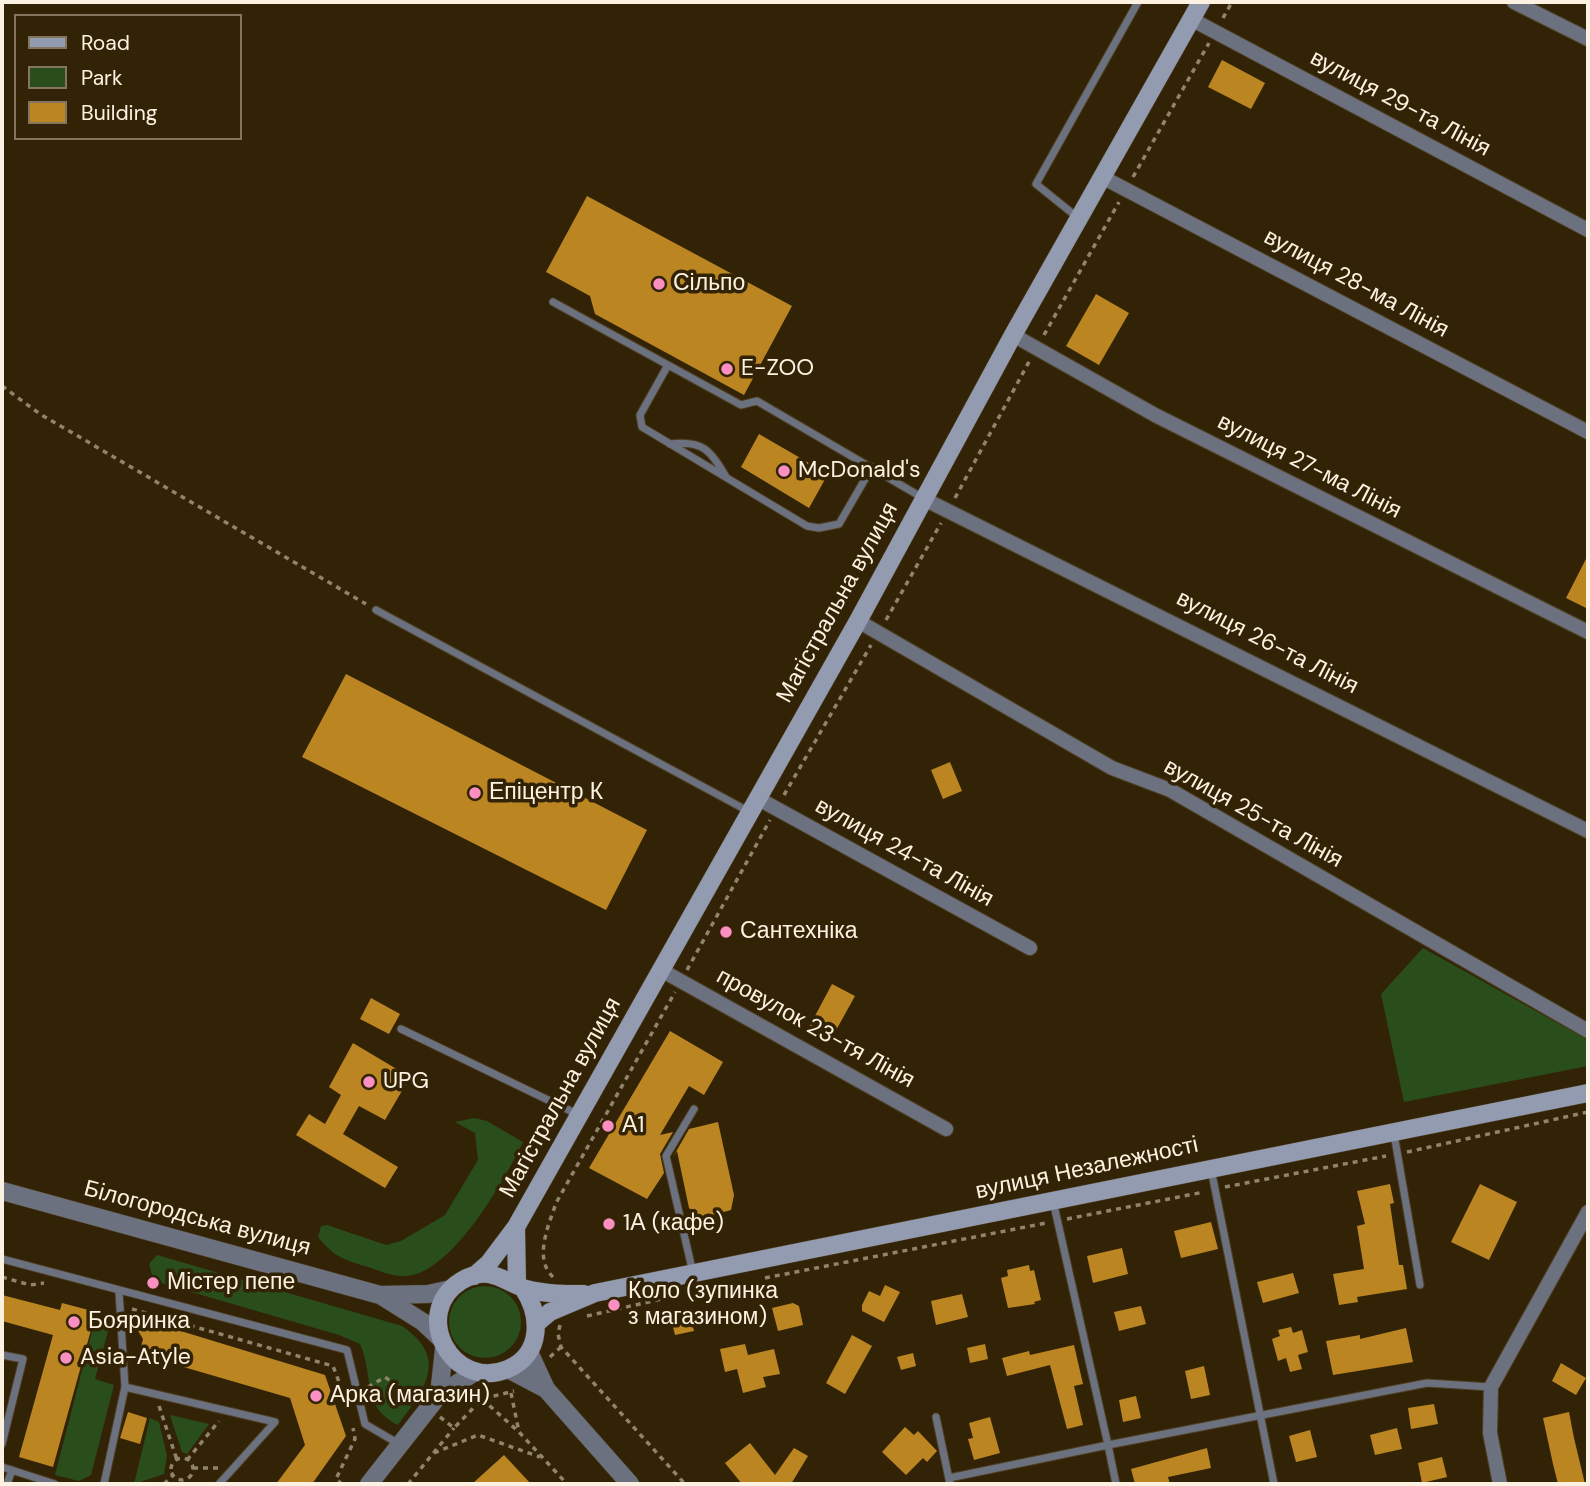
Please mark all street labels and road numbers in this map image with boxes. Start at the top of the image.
street label: вулиця 29-та Лінія [1305,45,1495,163]
street label: вулиця 28-ма Лінія [1259,224,1453,344]
street label: вулиця 27-ма Лінія [1212,409,1406,525]
street label: Магістральна вулиця [771,498,905,708]
street label: вулиця 26-та Лінія [1171,585,1363,701]
street label: вулиця 25-та Лінія [1159,753,1347,875]
street label: вулиця 24-та Лінія [810,793,998,913]
street label: провулок 23-тя Лінія [711,963,919,1095]
street label: Магістральна вулиця [494,993,628,1203]
street label: вулиця Незалежності [973,1132,1201,1206]
street label: Білогородська вулиця [81,1175,313,1263]

